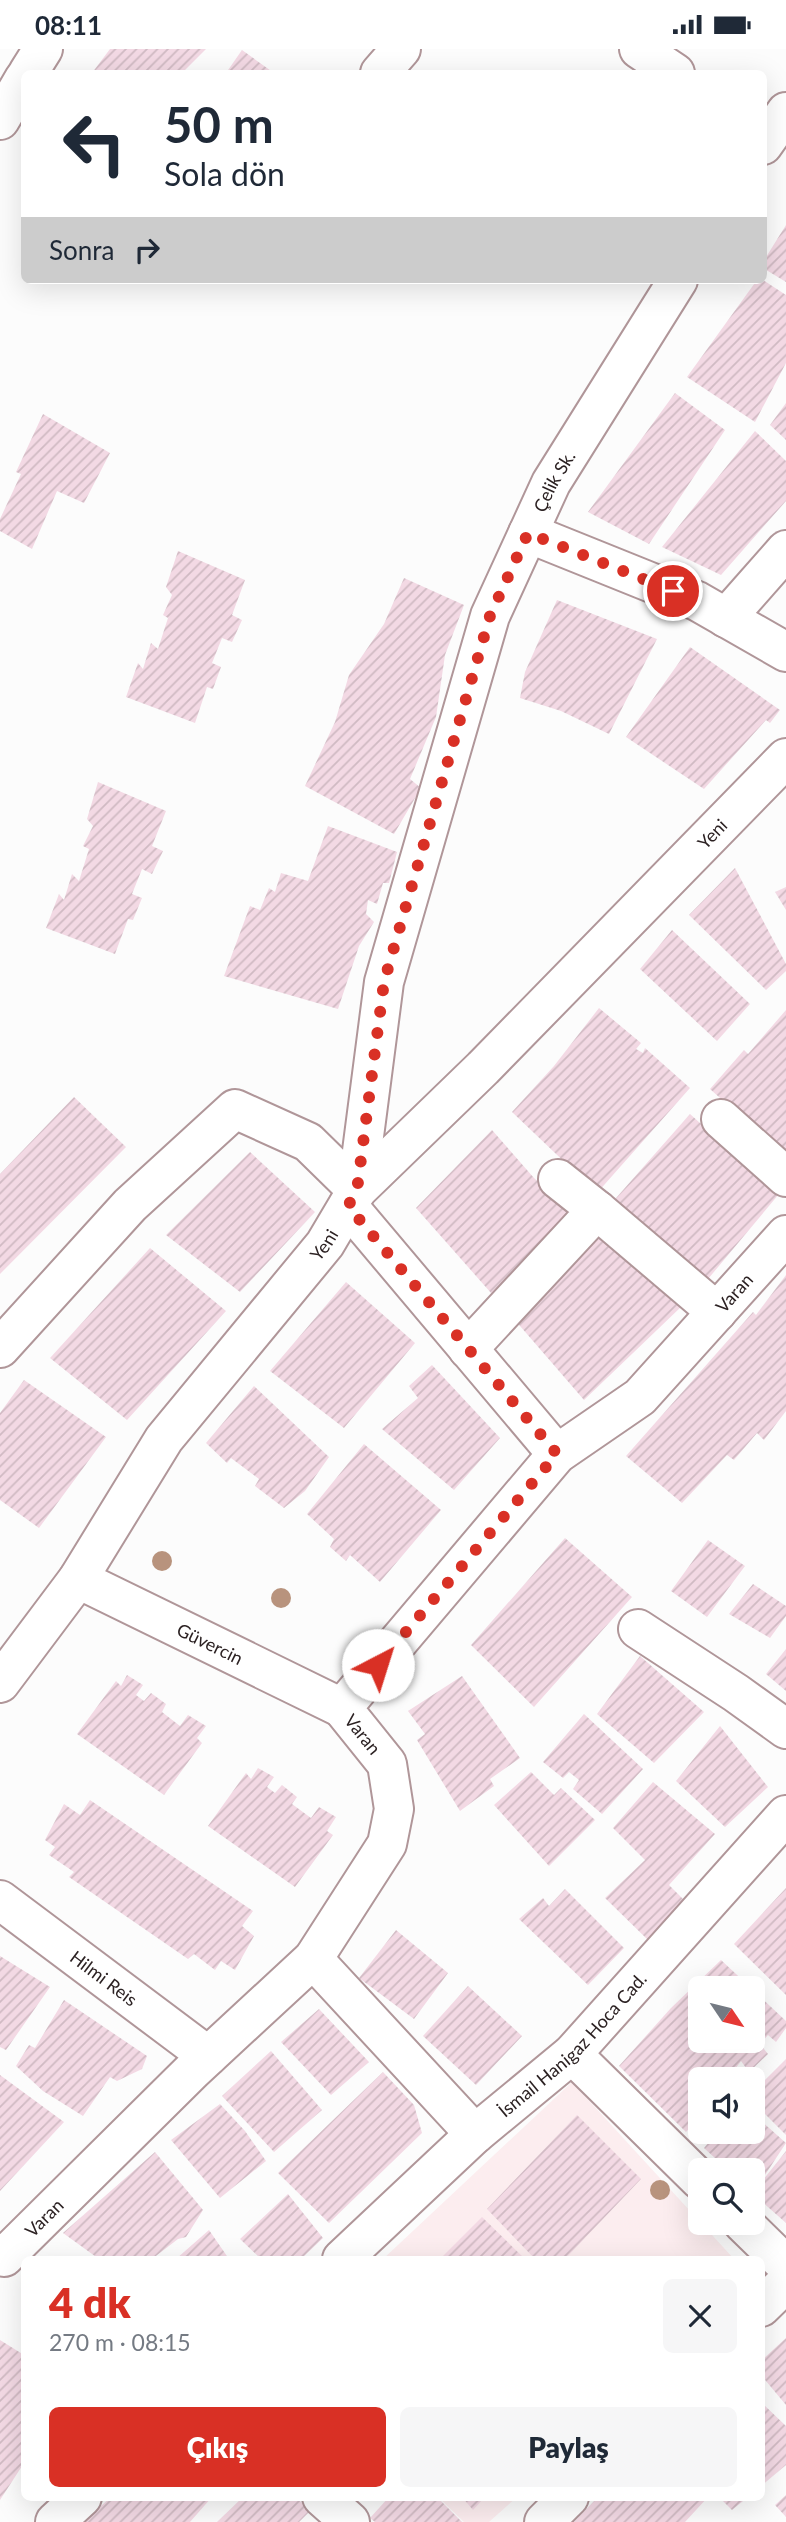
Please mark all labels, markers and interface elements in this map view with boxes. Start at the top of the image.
text: 08:11 [35,9,102,41]
text: 50 m [164,95,274,153]
icon: left [49,98,140,189]
text: Sola dön [164,154,285,193]
icon: right [128,231,166,269]
text: Sonra [49,234,114,266]
street label: Çelik Sk. [528,446,580,515]
pin [643,561,703,621]
icon: arrive [654,572,692,610]
street label: Yeni [693,814,731,853]
street label: Yeni [305,1225,342,1265]
street label: Varan [711,1269,757,1317]
street label: Güvercin [173,1618,247,1669]
position arrow [341,1628,415,1702]
street label: Varan [340,1710,386,1758]
street label: Hilmi Reis [66,1946,142,2010]
street label: İsmail Hanigaz Hoca Cad. [494,1968,651,2121]
north arrow [688,1976,765,2053]
map controls [688,1976,765,2235]
button: sound [688,2067,765,2144]
button: search [688,2158,765,2235]
street label: Varan [20,2194,68,2241]
text: 4 dk [49,2277,131,2327]
button: close [663,2279,737,2353]
text: 270 m · 08:15 [49,2328,191,2356]
button: Çıkış [49,2407,386,2487]
button: Paylaş [400,2407,737,2487]

